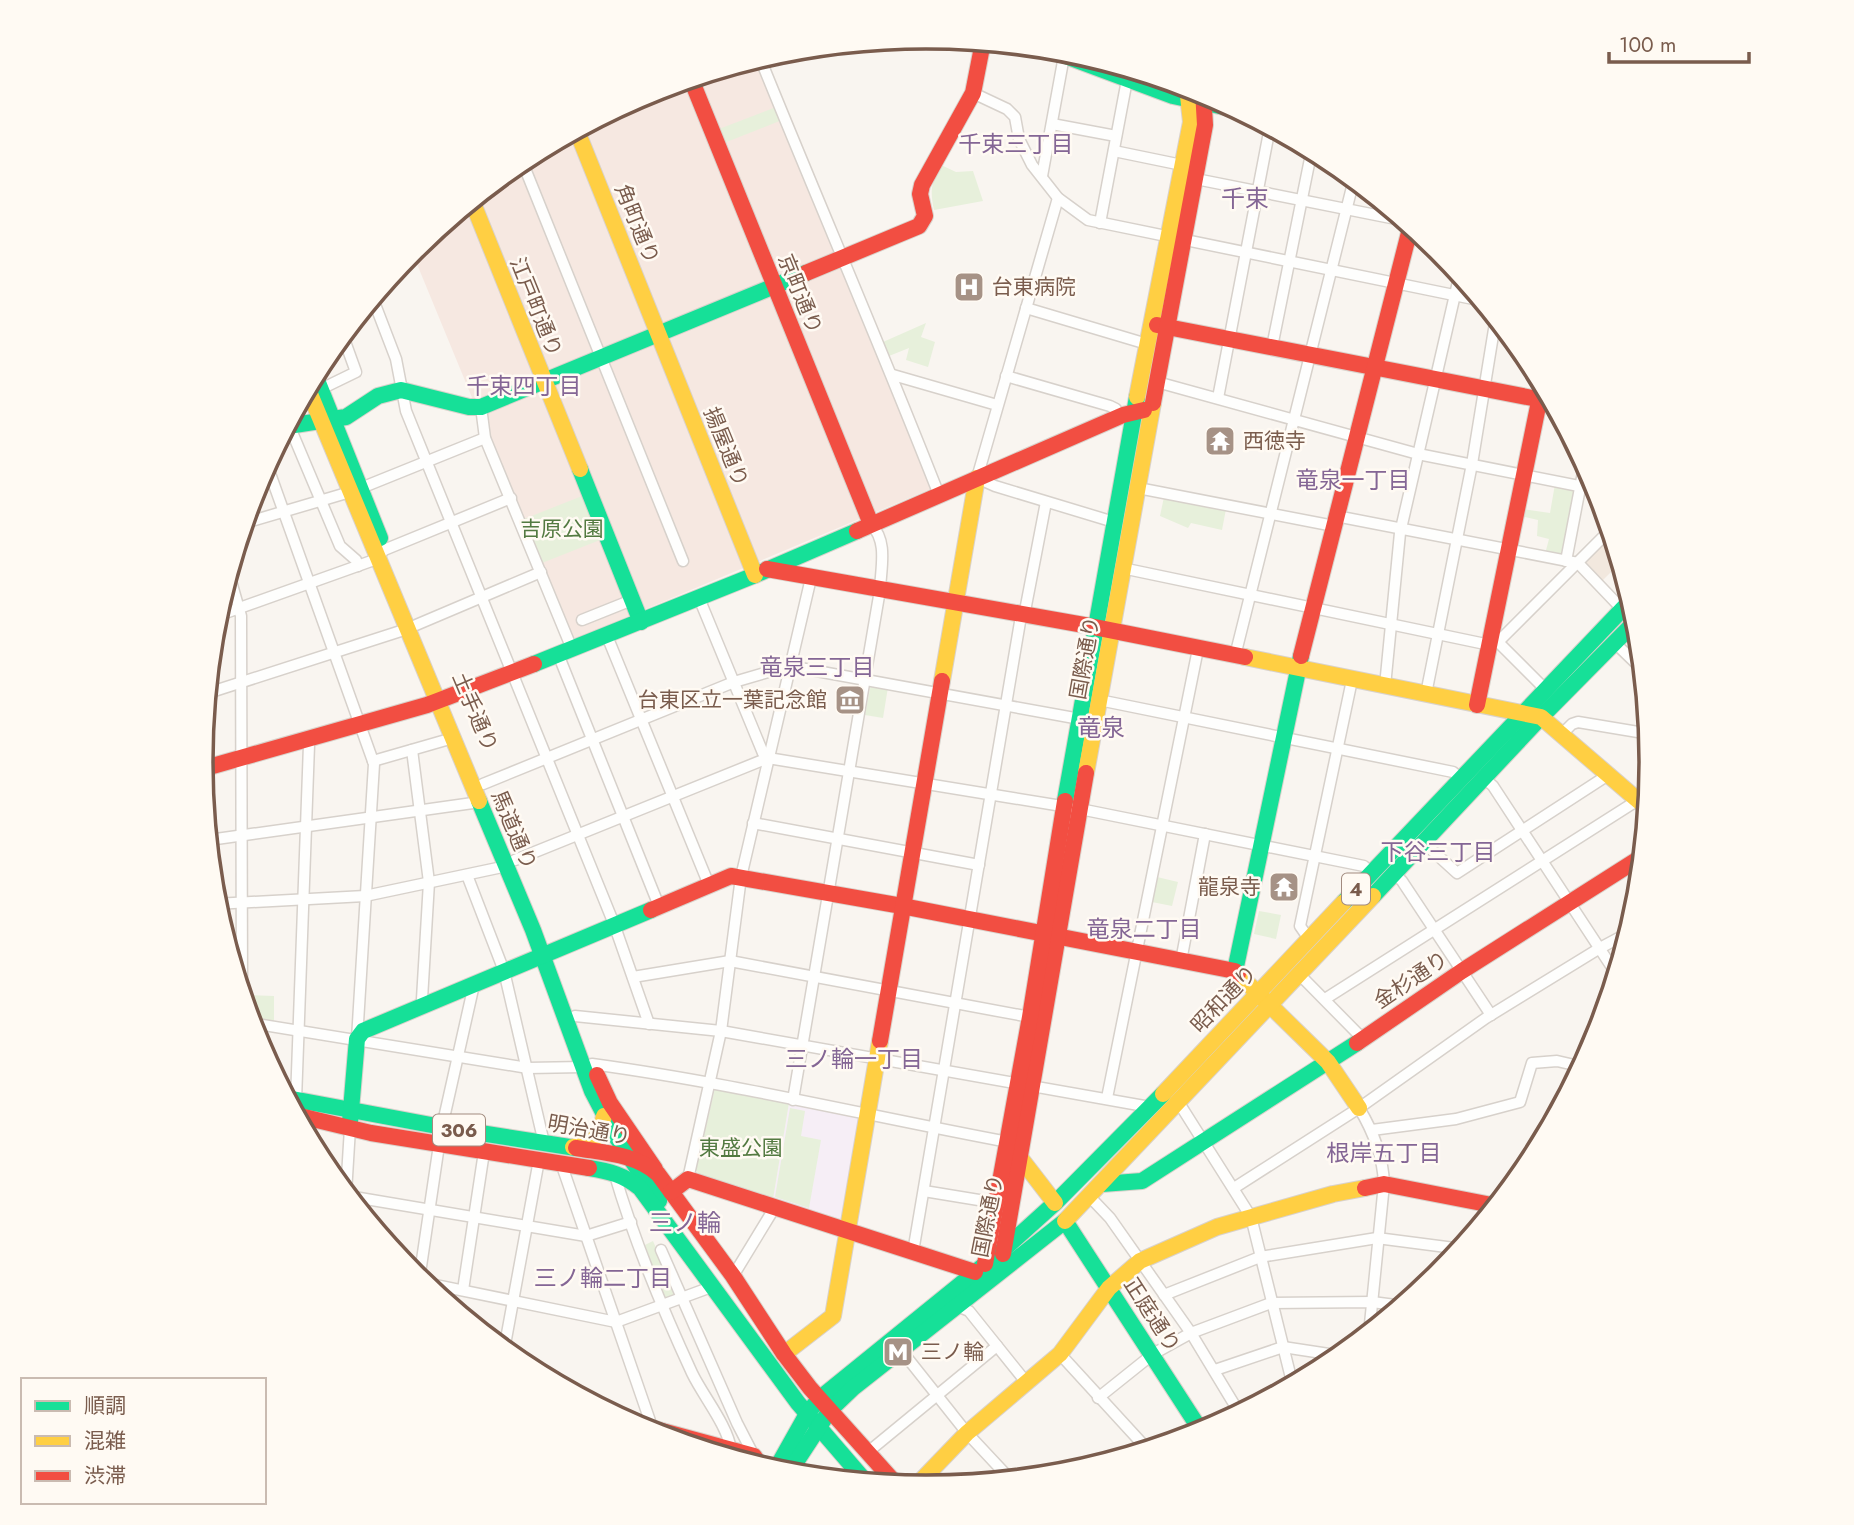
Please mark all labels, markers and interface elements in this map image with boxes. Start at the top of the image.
scale bar [1609,21,1749,65]
text: 100 m [1619,30,1676,60]
district label: 千束三丁目 [959,127,1074,161]
street label: 角町通り [607,179,667,269]
district label: 千束 [1221,181,1269,216]
street label: 京町通り [770,249,830,339]
street label: 江戸町通り [502,253,570,361]
hospital icon: 台東病院 [952,270,986,304]
place label: 台東病院 [992,272,1076,302]
district label: 千束四丁目 [467,369,582,403]
street label: 揚屋通り [696,402,756,492]
temple icon: 西徳寺 [1203,424,1237,458]
place label: 西徳寺 [1243,426,1306,456]
district label: 竜泉一丁目 [1296,463,1411,497]
park label: 吉原公園 [520,514,604,544]
street label: 国際通り [1063,614,1107,702]
district label: 竜泉三丁目 [760,650,875,684]
street label: 土手通り [445,667,505,757]
museum icon: 台東区立一葉記念館 [833,683,867,717]
place label: 台東区立一葉記念館 [638,685,827,715]
district label: 竜泉 [1077,710,1125,745]
street label: 馬道通り [484,785,544,875]
district label: 下谷三丁目 [1381,835,1496,869]
temple icon: 龍泉寺 [1267,870,1301,904]
place label: 龍泉寺 [1198,872,1261,902]
road number: 4 [1342,874,1370,904]
district label: 竜泉二丁目 [1087,912,1202,946]
street label: 金杉通り [1368,944,1454,1016]
street label: 昭和通り [1184,958,1264,1040]
district label: 三ノ輪一丁目 [785,1042,923,1076]
street label: 明治通り [545,1108,633,1152]
road number: 306 [433,1114,485,1146]
park label: 東盛公園 [699,1133,783,1163]
district label: 根岸五丁目 [1327,1136,1442,1170]
street label: 国際通り [965,1172,1011,1260]
district label: 三ノ輪 [649,1205,721,1240]
district label: 三ノ輪二丁目 [534,1261,672,1295]
street label: 正庭通り [1117,1272,1187,1358]
metro station icon: 三ノ輪 [881,1335,915,1369]
place label: 三ノ輪 [921,1337,984,1367]
legend [21,1378,266,1504]
text: 順調 [84,1391,126,1421]
text: 混雑 [84,1426,126,1456]
text: 渋滞 [84,1461,126,1491]

